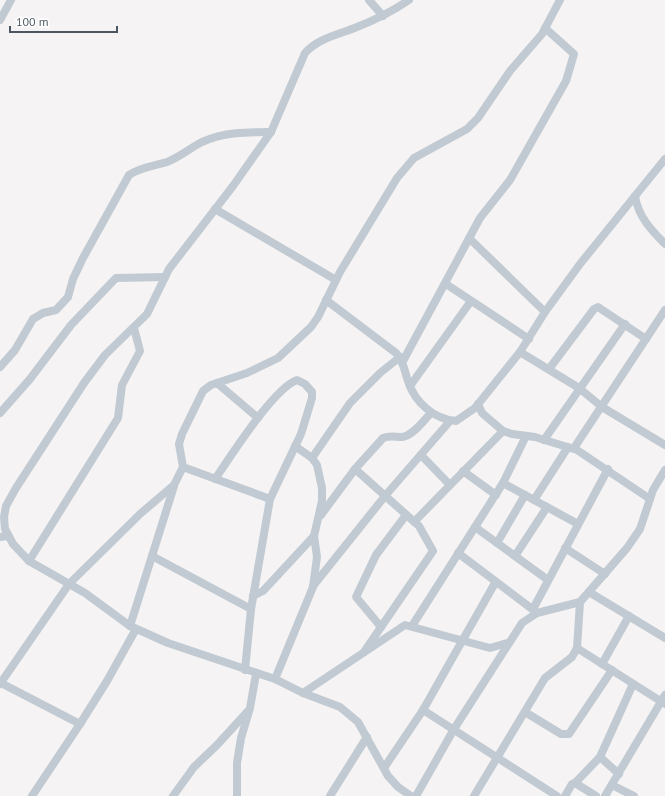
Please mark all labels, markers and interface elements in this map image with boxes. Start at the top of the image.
scale bar [10,8,117,34]
text: 100 m [16,14,49,29]

